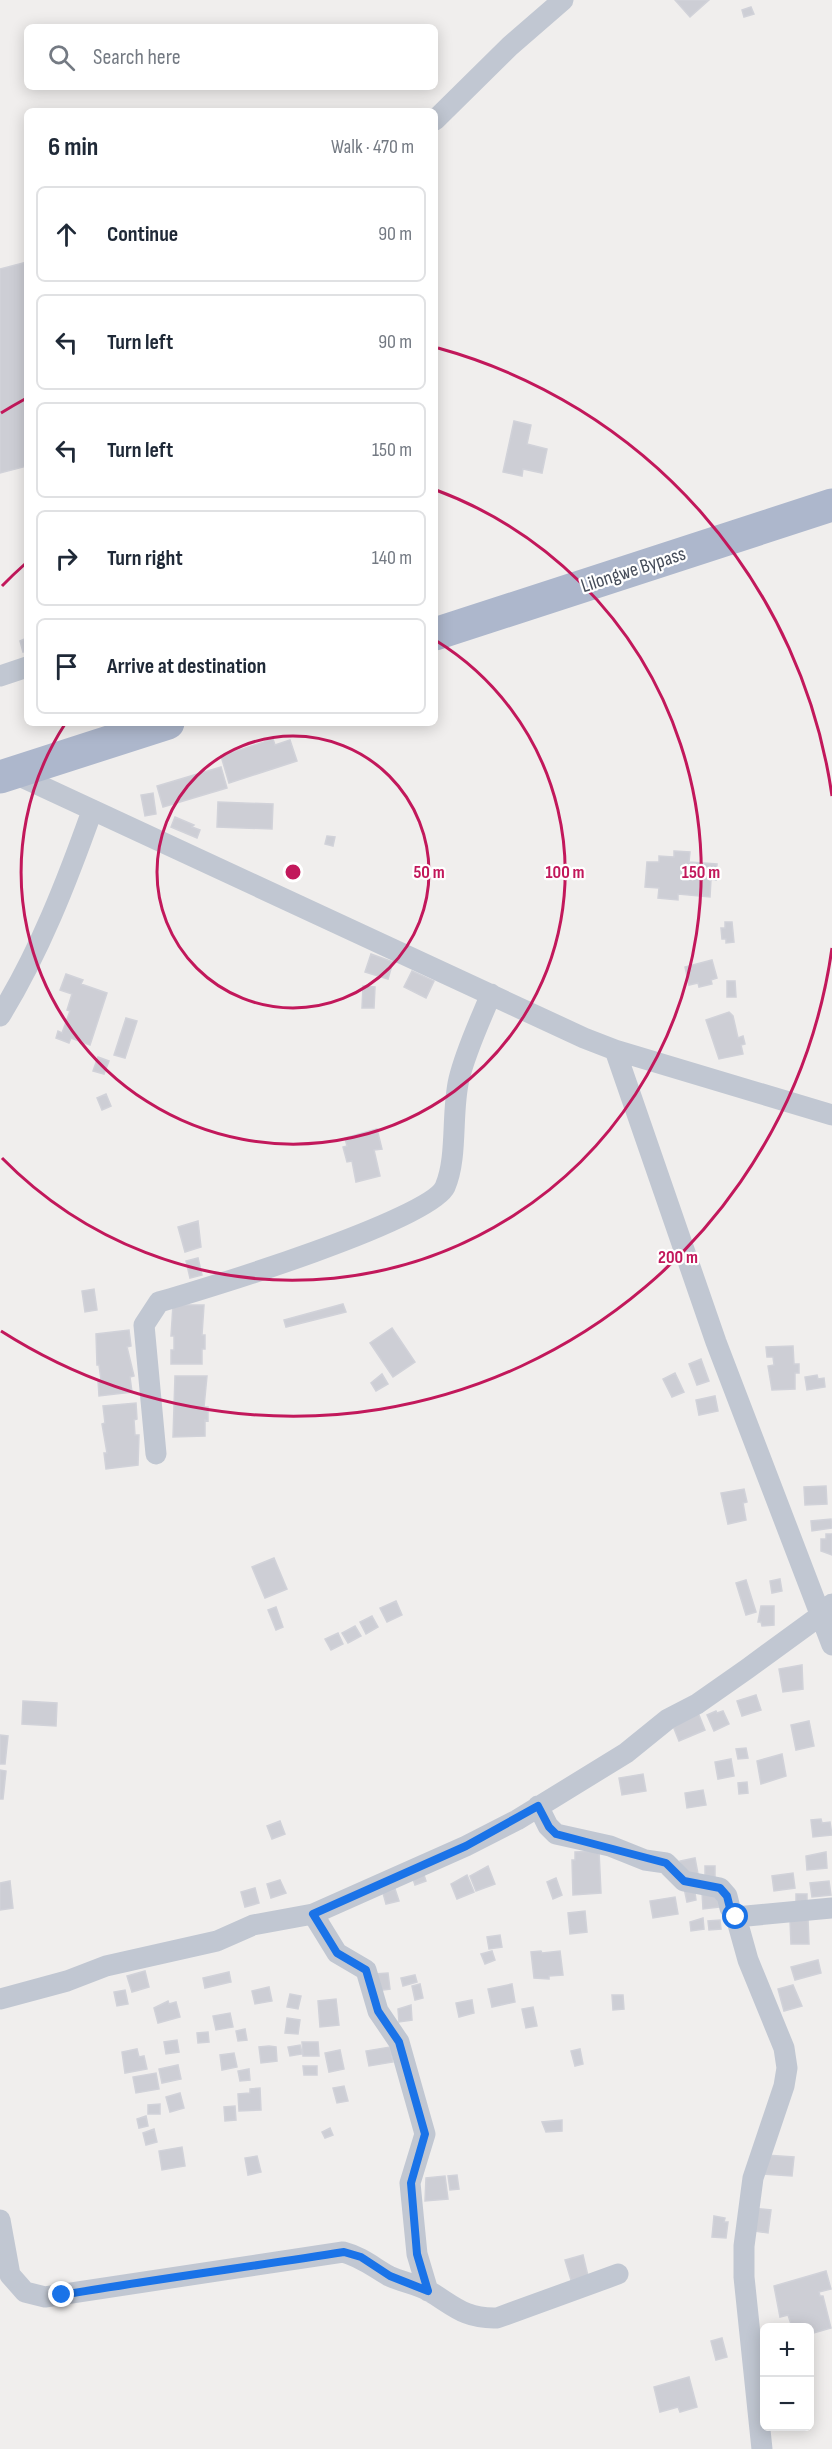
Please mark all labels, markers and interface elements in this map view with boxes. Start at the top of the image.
search box [24,24,438,90]
icon: search [45,41,78,74]
text: Search here [93,44,180,71]
text: 6 min [48,132,98,163]
text: Walk · 470 m [331,135,414,159]
icon: ahead [50,218,83,251]
text: Continue [107,221,178,248]
text: 90 m [378,222,412,246]
icon: left [50,326,83,359]
text: Turn left [107,329,173,356]
text: 90 m [378,330,412,354]
icon: left [50,434,83,467]
text: Turn left [107,437,173,464]
text: 150 m [372,438,412,462]
icon: right [50,542,83,575]
street label: Lilongwe Bypass [578,542,689,598]
text: Turn right [107,545,183,572]
text: 140 m [372,546,412,570]
icon: arrive [50,650,83,683]
text: Arrive at destination [107,653,266,680]
centre of rings [283,862,303,882]
text: 50 m [413,862,445,883]
text: 100 m [546,862,585,883]
text: 150 m [682,862,720,883]
text: 200 m [658,1247,698,1268]
route start [722,1903,748,1929]
route end [48,2281,74,2307]
map controls [760,2323,814,2431]
button: + [760,2323,814,2377]
button: − [760,2377,814,2431]

